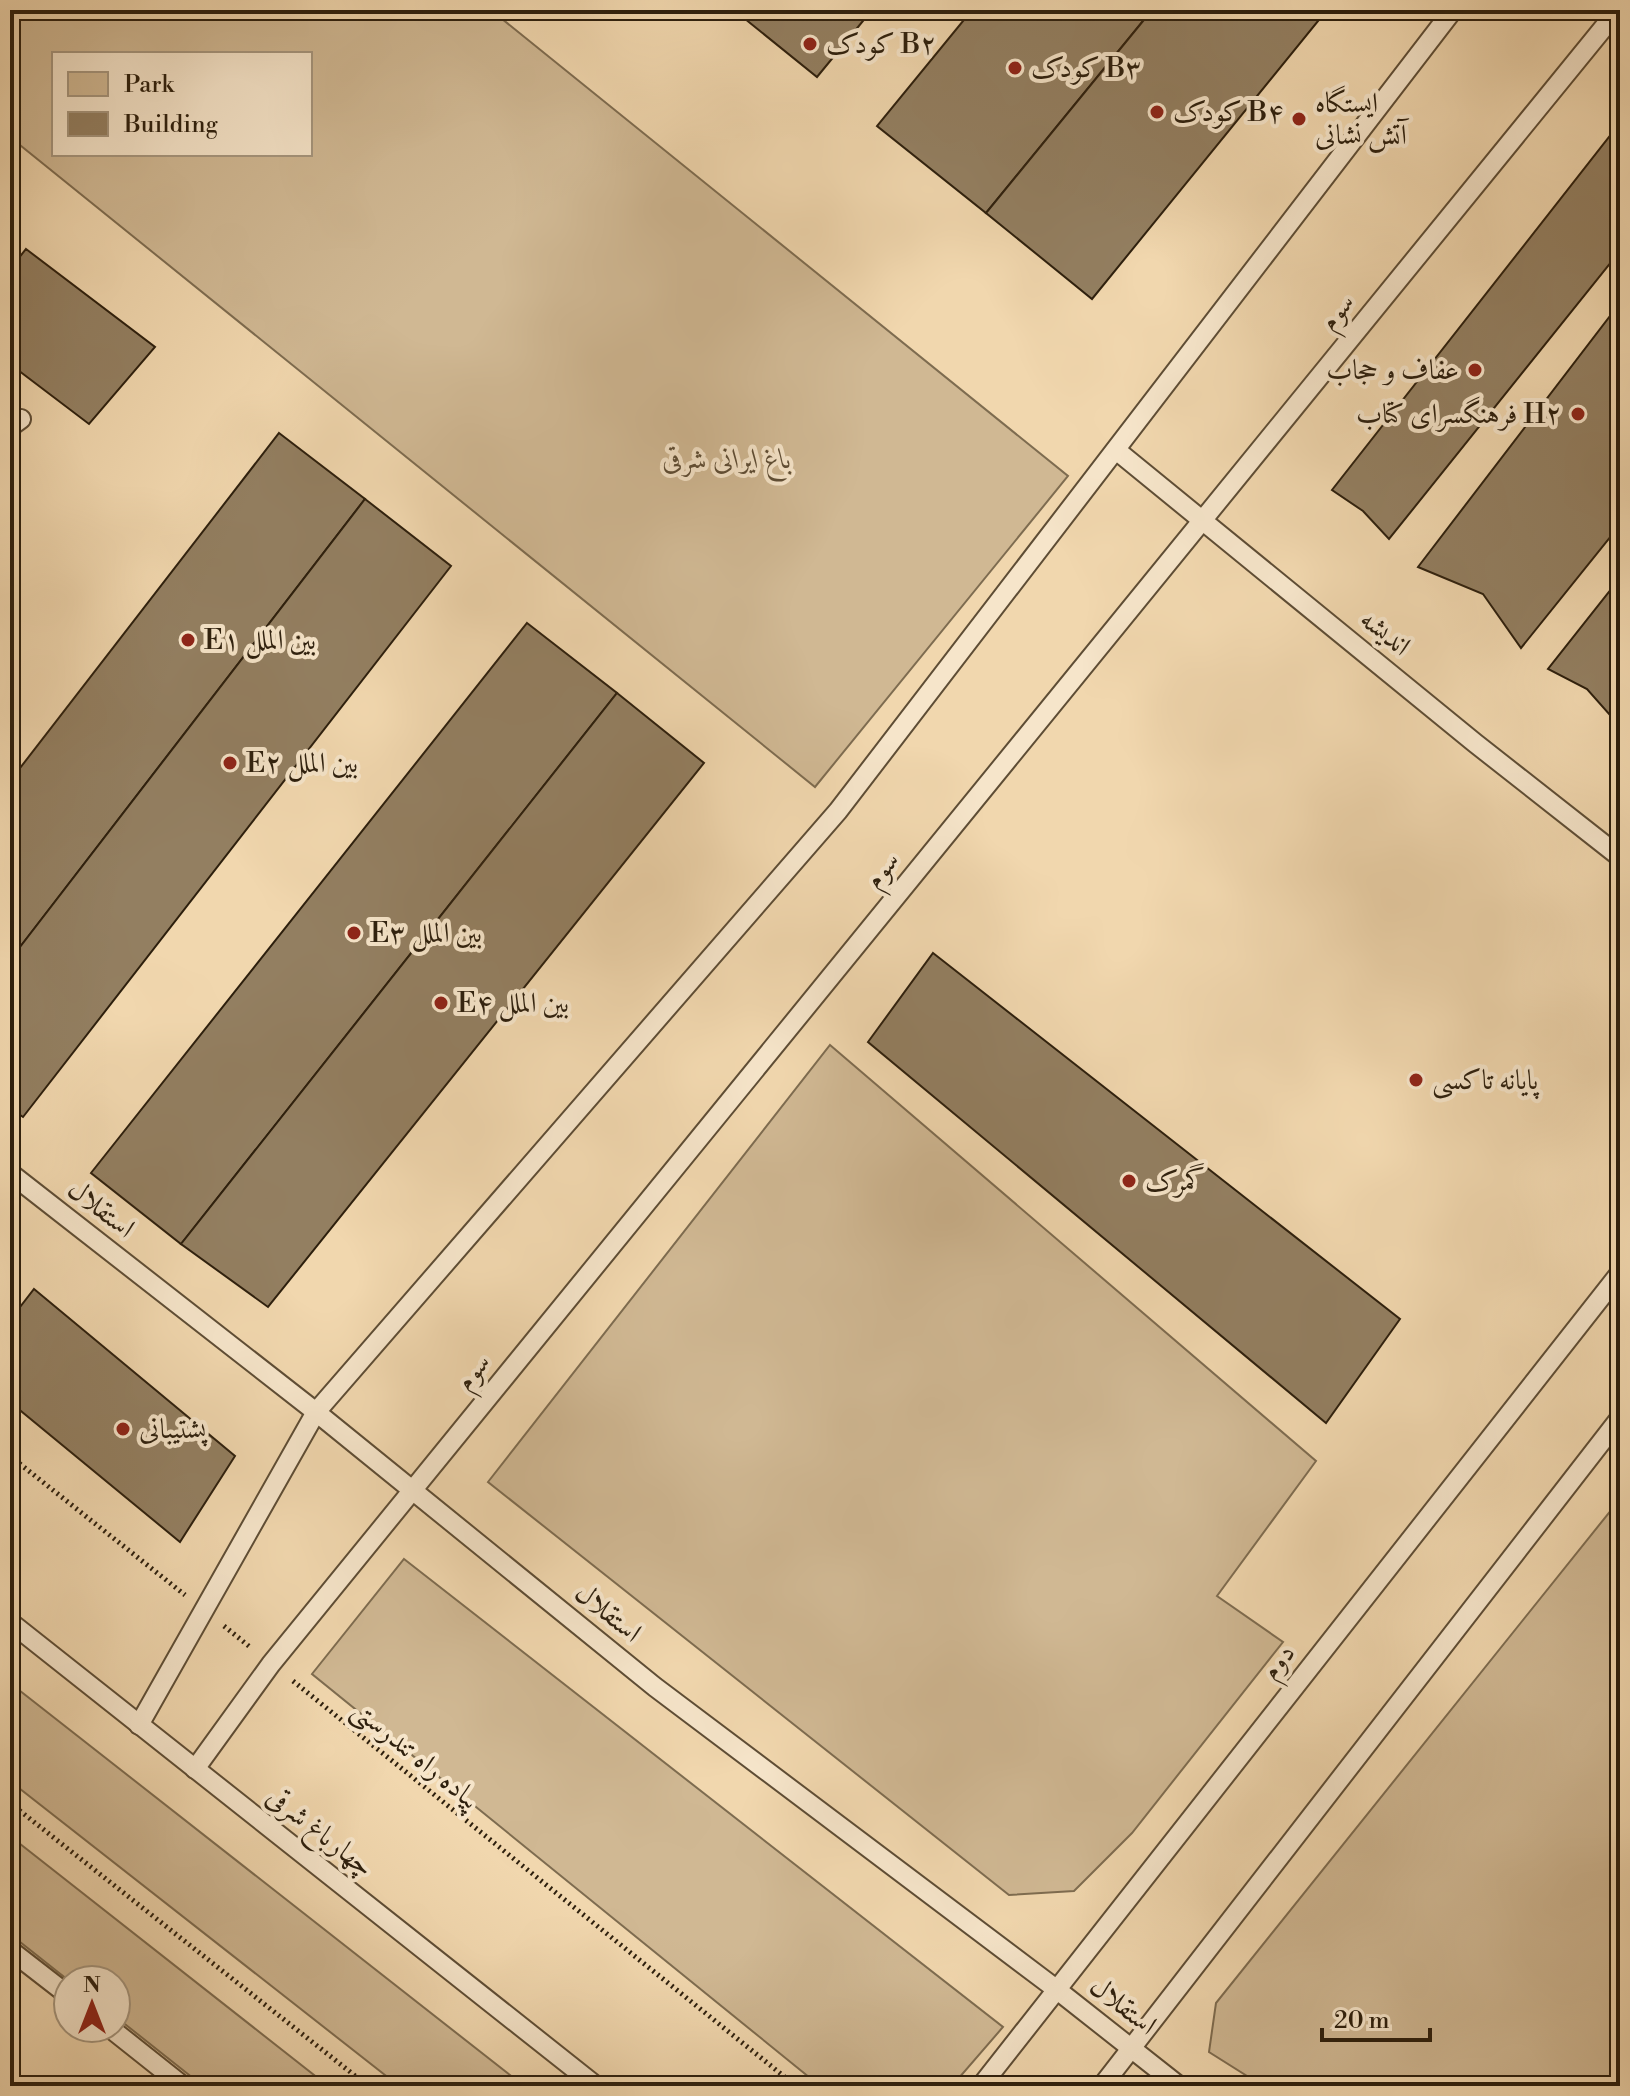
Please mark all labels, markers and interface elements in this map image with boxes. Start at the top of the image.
place label: کودک B۲ [826,27,937,62]
marker: کودک B۲ [801,35,819,53]
place label: کودک B۳ [1031,51,1142,86]
legend [52,52,312,156]
marker: کودک B۳ [1006,59,1024,77]
text: Park [124,70,175,100]
place label: ایستگاه آتش نشانی [1315,85,1410,153]
place label: کودک B۴ [1173,95,1284,130]
marker: کودک B۴ [1148,103,1166,121]
text: Building [123,110,218,140]
marker: ایستگاه آتش نشانی [1290,110,1308,128]
street label: سوم [1311,286,1367,342]
place label: عفاف و حجاب [1326,353,1459,388]
marker: عفاف و حجاب [1466,361,1484,379]
place label: فرهنگسرای کتاب H۲ [1356,396,1562,432]
marker: فرهنگسرای کتاب H۲ [1569,405,1587,423]
park label: باغ ایرانی شرقی [662,442,792,482]
street label: اندیشه [1353,602,1417,664]
place label: E۱ بین الملل [204,623,316,659]
marker: E۱ بین الملل [179,631,197,649]
place label: E۲ بین الملل [246,746,358,782]
marker: E۲ بین الملل [221,754,239,772]
street label: سوم [856,844,912,900]
place label: E۳ بین الملل [370,916,482,952]
marker: E۳ بین الملل [345,924,363,942]
place label: E۴ بین الملل [457,986,569,1022]
marker: E۴ بین الملل [432,994,450,1012]
place label: پایانه تاکسی [1432,1063,1540,1100]
marker: پایانه تاکسی [1407,1071,1425,1089]
place label: گمرک [1145,1162,1205,1199]
street label: استقلال [60,1172,142,1246]
marker: گمرک [1120,1172,1138,1190]
street label: سوم [447,1346,503,1402]
place label: پشتیبانی [139,1412,208,1447]
marker: پشتیبانی [114,1420,132,1438]
street label: استقلال [568,1576,648,1650]
street label: دوم [1253,1637,1308,1691]
street label: پیاده راه تندرستی [343,1692,487,1819]
street label: چهارباغ شرقی [256,1779,381,1889]
north arrow [52,1964,132,2044]
street label: استقلال [1082,1969,1164,2043]
text: N [83,1972,101,1999]
scale bar [1322,1992,1430,2042]
text: 20 m [1334,2006,1390,2036]

